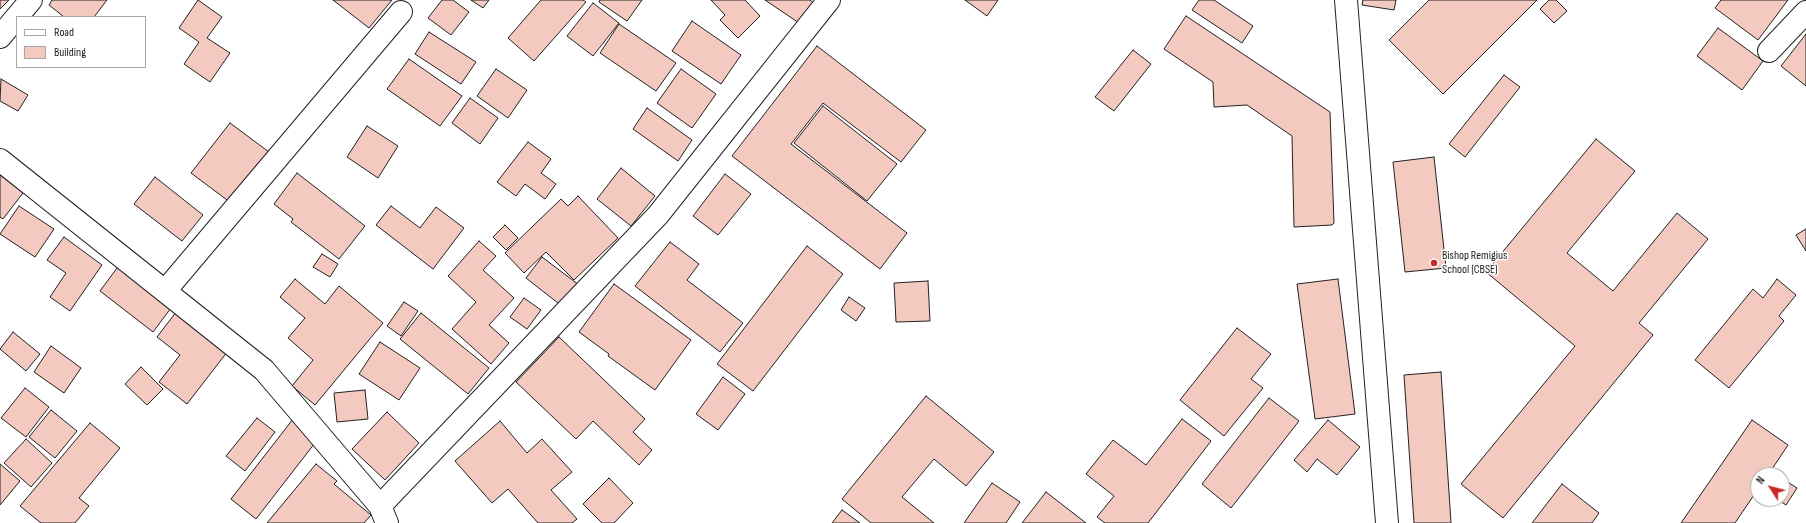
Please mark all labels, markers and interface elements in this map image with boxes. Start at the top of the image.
legend [16,16,146,68]
text: Road [54,25,74,40]
text: Building [54,45,86,60]
place label: Bishop Remigius School (CBSE) [1442,249,1507,277]
marker: Bishop Remigius School (CBSE) [1429,258,1439,268]
north arrow [1750,467,1790,507]
text: N [1754,474,1768,486]

